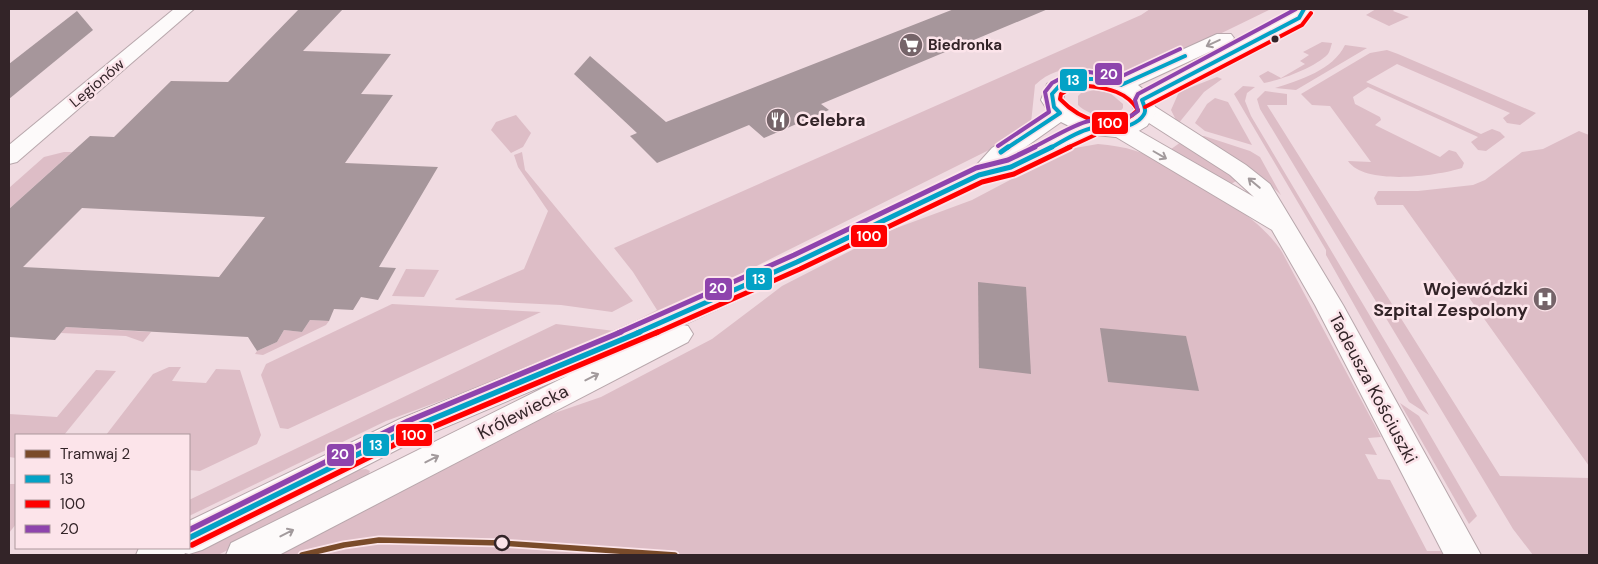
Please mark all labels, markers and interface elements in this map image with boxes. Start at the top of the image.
supermarket icon: Biedronka [898,32,924,58]
unlabelled marker [1270,34,1280,44]
place label: Biedronka [928,35,1002,55]
one-way arrow [1205,39,1220,49]
street label: Legionów [65,54,129,112]
line badge: 20 [1094,62,1123,86]
text: 20 [1100,65,1118,83]
line badge: 13 [1059,68,1088,92]
text: 13 [1066,71,1080,89]
restaurant icon: Celebra [765,107,791,133]
place label: Celebra [796,108,865,132]
line badge: 100 [1091,111,1129,135]
text: 100 [1098,114,1123,132]
one-way arrow [1152,150,1167,160]
one-way arrow [1248,178,1261,189]
line badge: 100 [850,224,888,248]
text: 100 [857,227,882,245]
line badge: 13 [745,267,773,291]
text: 13 [752,270,766,288]
line badge: 20 [704,277,733,301]
place label: Wojewódzki Szpital Zespolony [1373,277,1528,322]
text: 20 [709,279,727,297]
hospital icon: Wojewódzki Szpital Zespolony [1532,286,1558,312]
street label: Tadeusza Kościuszki [1323,308,1423,468]
one-way arrow [584,372,599,381]
street label: Królewiecka [474,379,572,445]
line badge: 100 [395,423,433,447]
text: 100 [402,426,427,444]
line badge: 13 [362,433,390,457]
legend [15,434,190,549]
text: 13 [369,436,383,454]
line badge: 20 [326,443,355,467]
text: Tramwaj 2 [60,444,130,464]
text: 20 [331,445,349,463]
one-way arrow [424,454,439,463]
text: 13 [60,469,74,489]
text: 100 [60,494,85,514]
text: 20 [60,519,79,539]
one-way arrow [280,528,295,538]
unlabelled marker [494,535,510,551]

